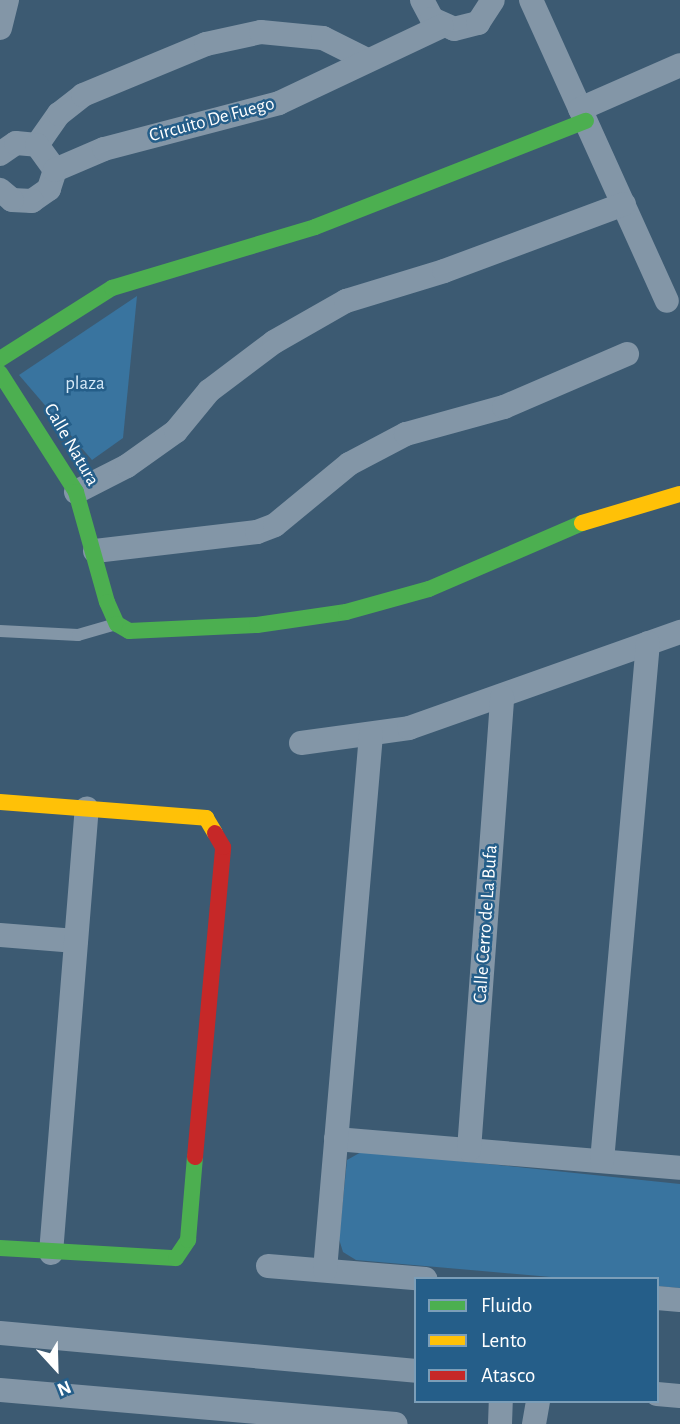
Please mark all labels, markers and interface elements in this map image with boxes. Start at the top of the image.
street label: Circuito De Fuego [147,92,277,148]
park label: plaza [65,373,105,395]
street label: Calle Natura [38,400,104,490]
street label: Calle Cerro de La Bufa [469,844,503,1004]
legend [414,1277,659,1403]
text: Fluido [481,1295,532,1316]
text: Lento [481,1330,527,1351]
north arrow [21,1333,91,1403]
text: Atasco [481,1365,535,1386]
text: N [54,1377,74,1399]

